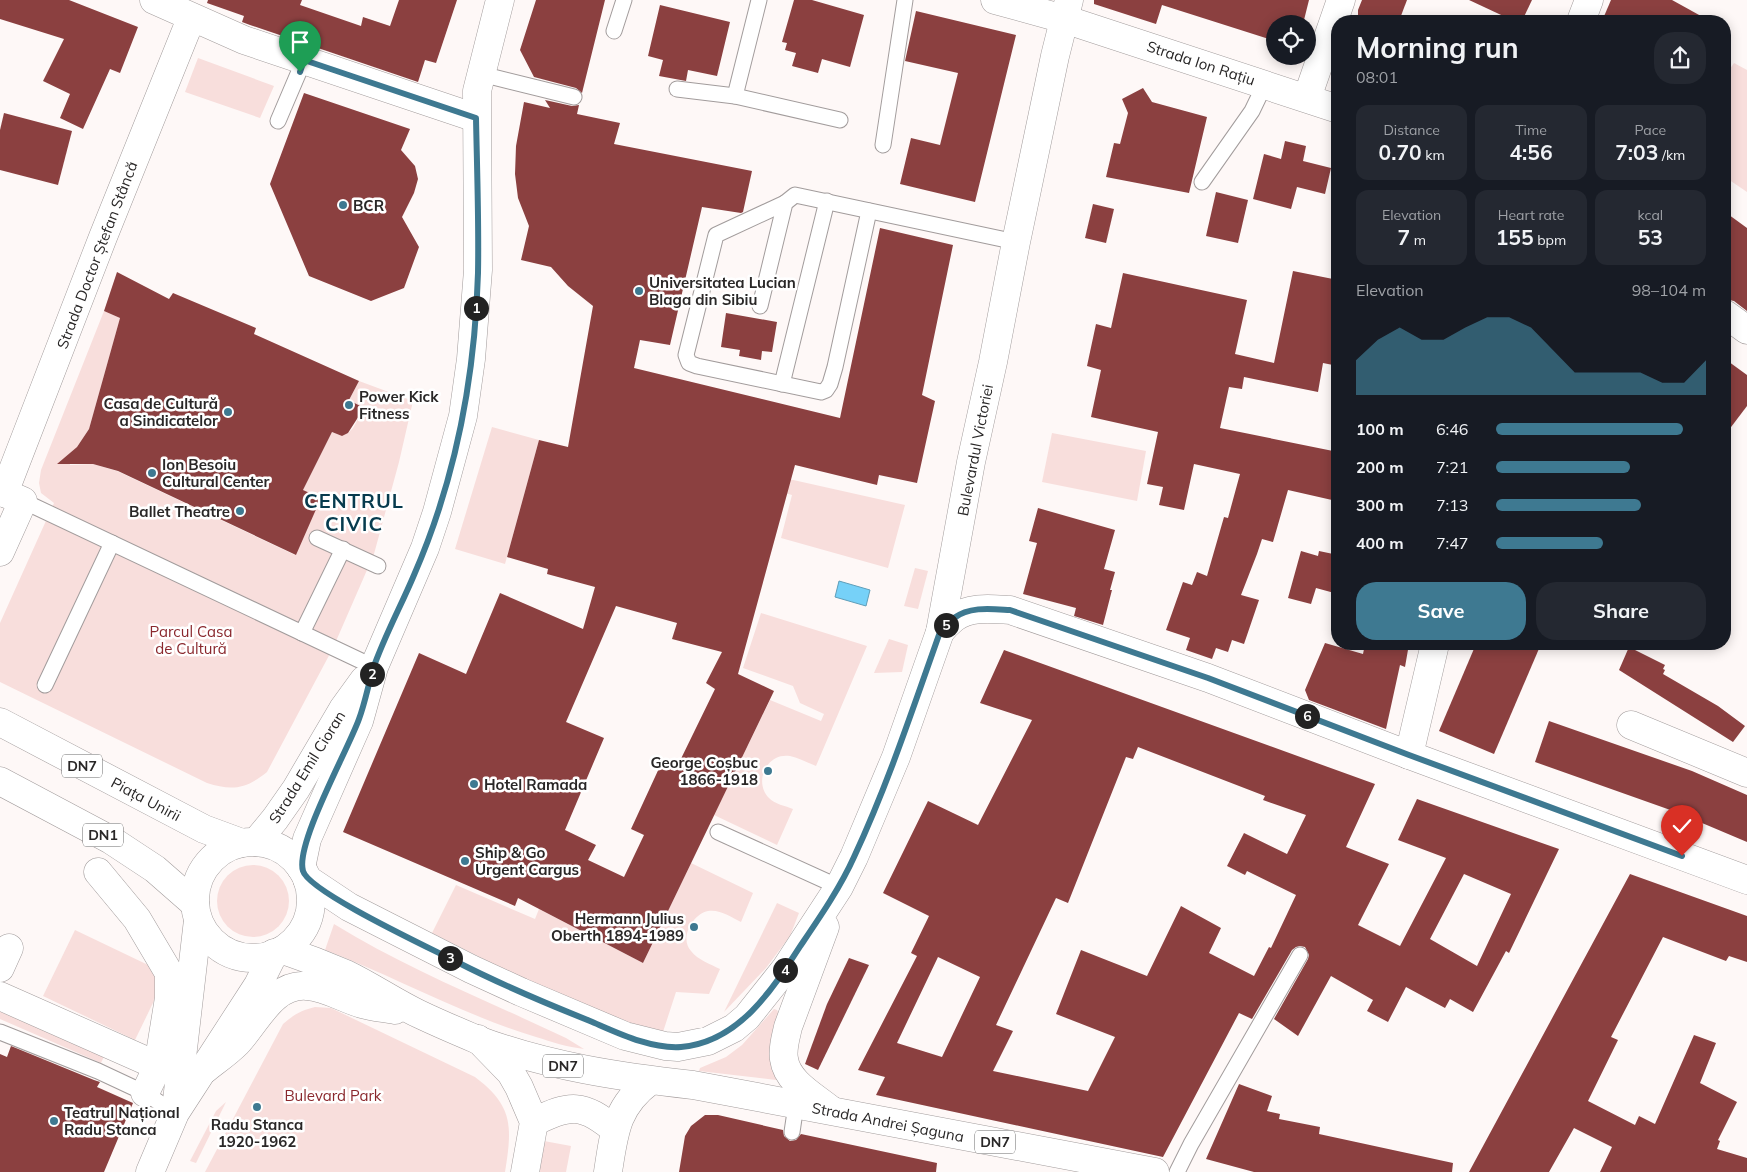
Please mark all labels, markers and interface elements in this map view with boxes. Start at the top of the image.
map controls [1266,15,1316,65]
button: locate [1266,15,1316,65]
pin [279,21,321,72]
icon: arrive [286,28,314,56]
text: Morning run [1356,30,1519,65]
button: share [1654,32,1706,84]
street label: Strada Ion Rațiu [1144,37,1258,89]
text: 08:01 [1356,67,1398,87]
text: Distance [1383,121,1440,139]
text: Time [1515,121,1547,139]
text: Pace [1635,121,1666,139]
text: 0.70 [1379,139,1422,165]
text: 4:56 [1509,139,1553,165]
text: 7:03 [1615,139,1658,165]
text: km [1422,146,1445,164]
text: /km [1658,146,1685,164]
street label: Strada Doctor Ștefan Stâncă [52,159,142,351]
place label: BCR [353,196,385,215]
marker: BCR [337,199,349,211]
text: Elevation [1382,206,1441,224]
text: Heart rate [1498,206,1564,224]
text: kcal [1638,206,1663,224]
text: 7 [1397,224,1410,250]
text: 155 [1496,224,1534,250]
text: 53 [1638,224,1663,250]
text: m [1410,231,1426,249]
text: bpm [1534,231,1566,249]
place label: Universitatea Lucian Blaga din Sibiu [649,273,796,309]
text: Elevation [1356,280,1424,300]
text: 98–104 m [1632,280,1706,300]
marker: Universitatea Lucian Blaga din Sibiu [633,285,645,297]
pin: 1 [464,296,488,320]
text: 1 [472,299,481,317]
street label: Bulevardul Victoriei [953,383,997,517]
place label: Power Kick Fitness [359,387,439,423]
place label: Casa de Cultură a Sindicatelor [103,394,218,430]
marker: Power Kick Fitness [343,399,355,411]
marker: Casa de Cultură a Sindicatelor [222,406,234,418]
text: 100 m [1356,419,1404,439]
text: 6:46 [1436,419,1468,439]
place label: Ion Besoiu Cultural Center [162,455,270,491]
text: 200 m [1356,457,1404,477]
text: 7:21 [1436,457,1468,477]
marker: Ion Besoiu Cultural Center [146,467,158,479]
district label: CENTRUL CIVIC [304,488,404,536]
text: 300 m [1356,495,1404,515]
text: 7:13 [1436,495,1468,515]
place label: Ballet Theatre [129,502,230,521]
marker: Ballet Theatre [234,505,246,517]
text: 400 m [1356,533,1404,553]
text: 7:47 [1436,533,1468,553]
button: Save [1356,582,1526,640]
button: Share [1536,582,1706,640]
pin: 5 [934,612,958,638]
text: 5 [942,616,951,634]
park label: Parcul Casa de Cultură [150,622,232,658]
pin: 2 [360,662,384,686]
text: 2 [368,665,377,683]
pin: 6 [1294,704,1320,728]
street label: Strada Emil Cioran [265,707,349,827]
text: 6 [1303,707,1312,725]
place label: George Coșbuc 1866-1918 [650,753,758,789]
road number: DN7 [62,754,102,778]
marker: George Coșbuc 1866-1918 [762,765,774,777]
street label: Piața Unirii [108,773,184,825]
place label: Hotel Ramada [484,775,587,794]
marker: Hotel Ramada [468,778,480,790]
pin [1661,805,1703,856]
icon: check [1668,812,1696,840]
road number: DN1 [83,824,123,846]
place label: Ship & Go Urgent Cargus [475,843,579,879]
marker: Ship & Go Urgent Cargus [459,855,471,867]
place label: Hermann Julius Oberth 1894-1989 [551,909,684,945]
marker: Hermann Julius Oberth 1894-1989 [688,921,700,933]
pin: 3 [438,946,462,970]
text: 3 [446,949,455,967]
pin: 4 [772,958,798,982]
text: 4 [781,961,790,979]
road number: DN7 [543,1054,583,1078]
park label: Bulevard Park [284,1086,382,1105]
street label: Strada Andrei Șaguna [810,1098,966,1146]
marker: Radu Stanca 1920-1962 [251,1101,263,1113]
place label: Teatrul Național Radu Stanca [64,1103,180,1139]
marker: Teatrul Național Radu Stanca [48,1115,60,1127]
place label: Radu Stanca 1920-1962 [211,1115,303,1151]
road number: DN7 [975,1130,1015,1154]

